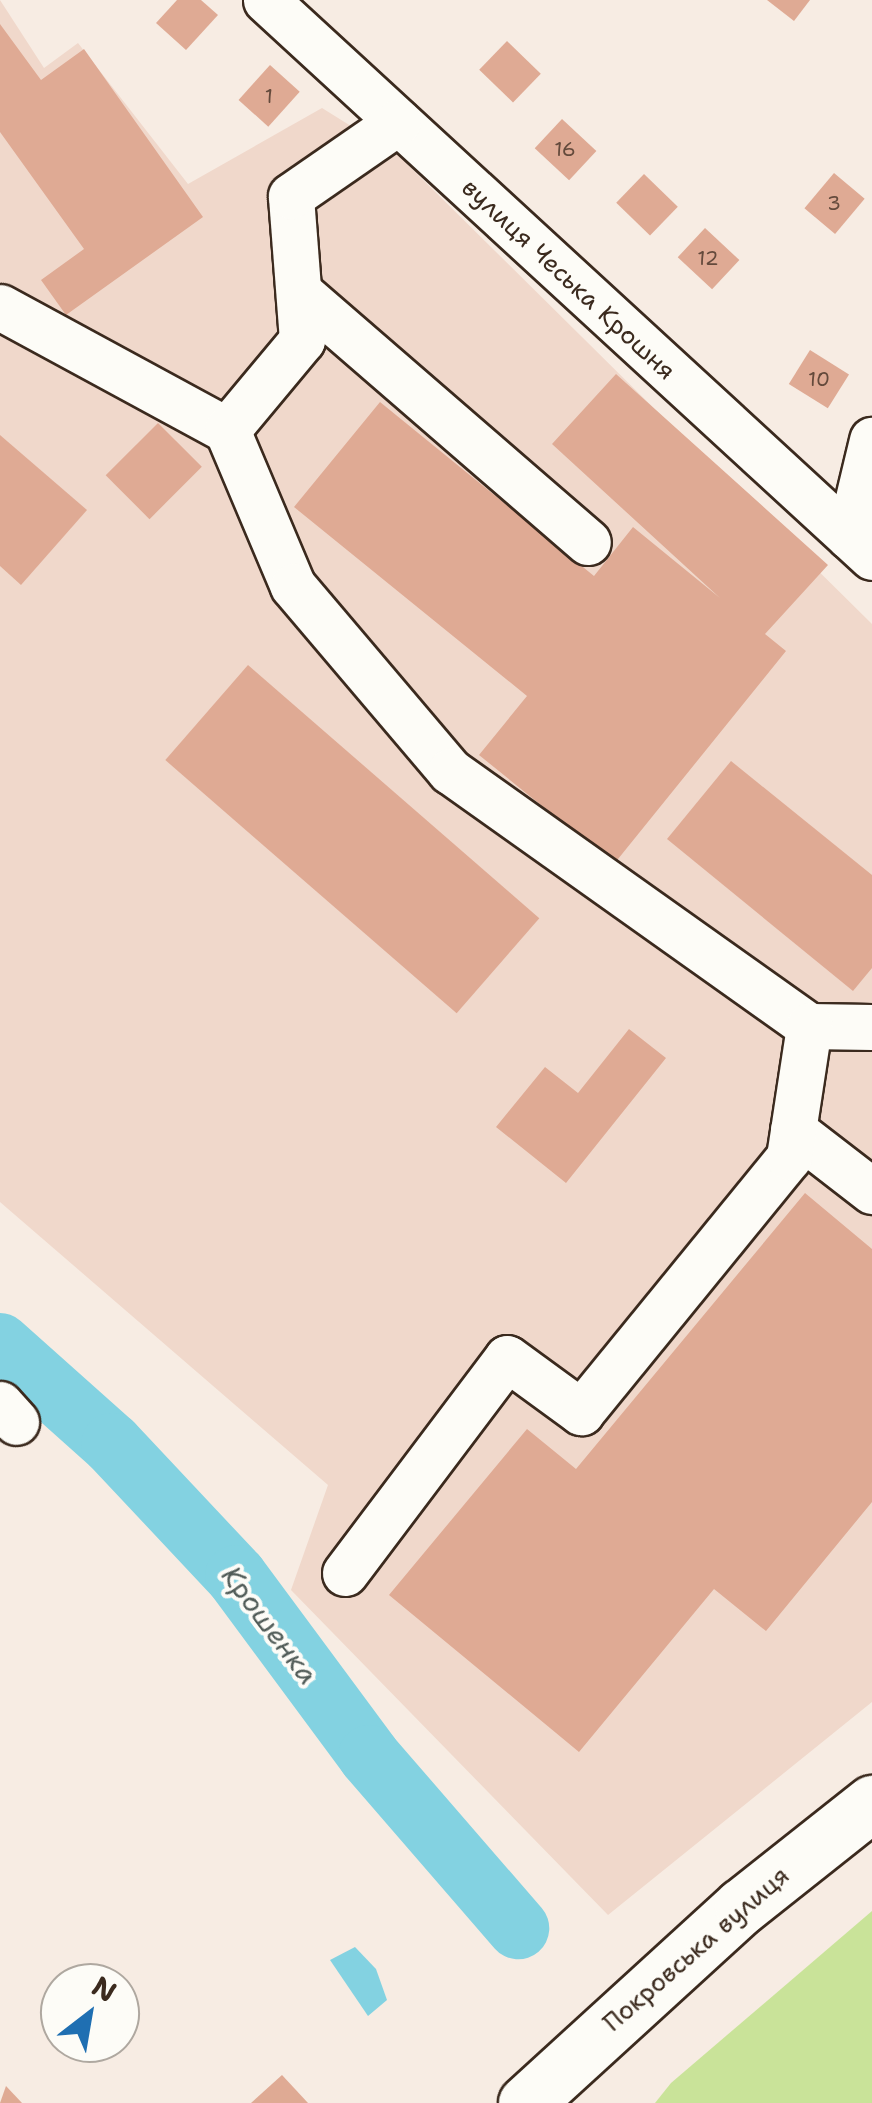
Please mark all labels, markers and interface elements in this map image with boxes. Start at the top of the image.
house number: 1 [265,84,273,108]
house number: 16 [554,137,576,161]
street label: вулиця Чеська Крошня [456,172,682,386]
house number: 3 [827,191,841,215]
house number: 12 [697,246,719,270]
house number: 10 [808,367,830,391]
water label: Крошенка [215,1559,325,1691]
street label: Покровська вулиця [597,1860,795,2038]
north arrow [40,1963,140,2063]
text: N [85,1967,124,2011]

